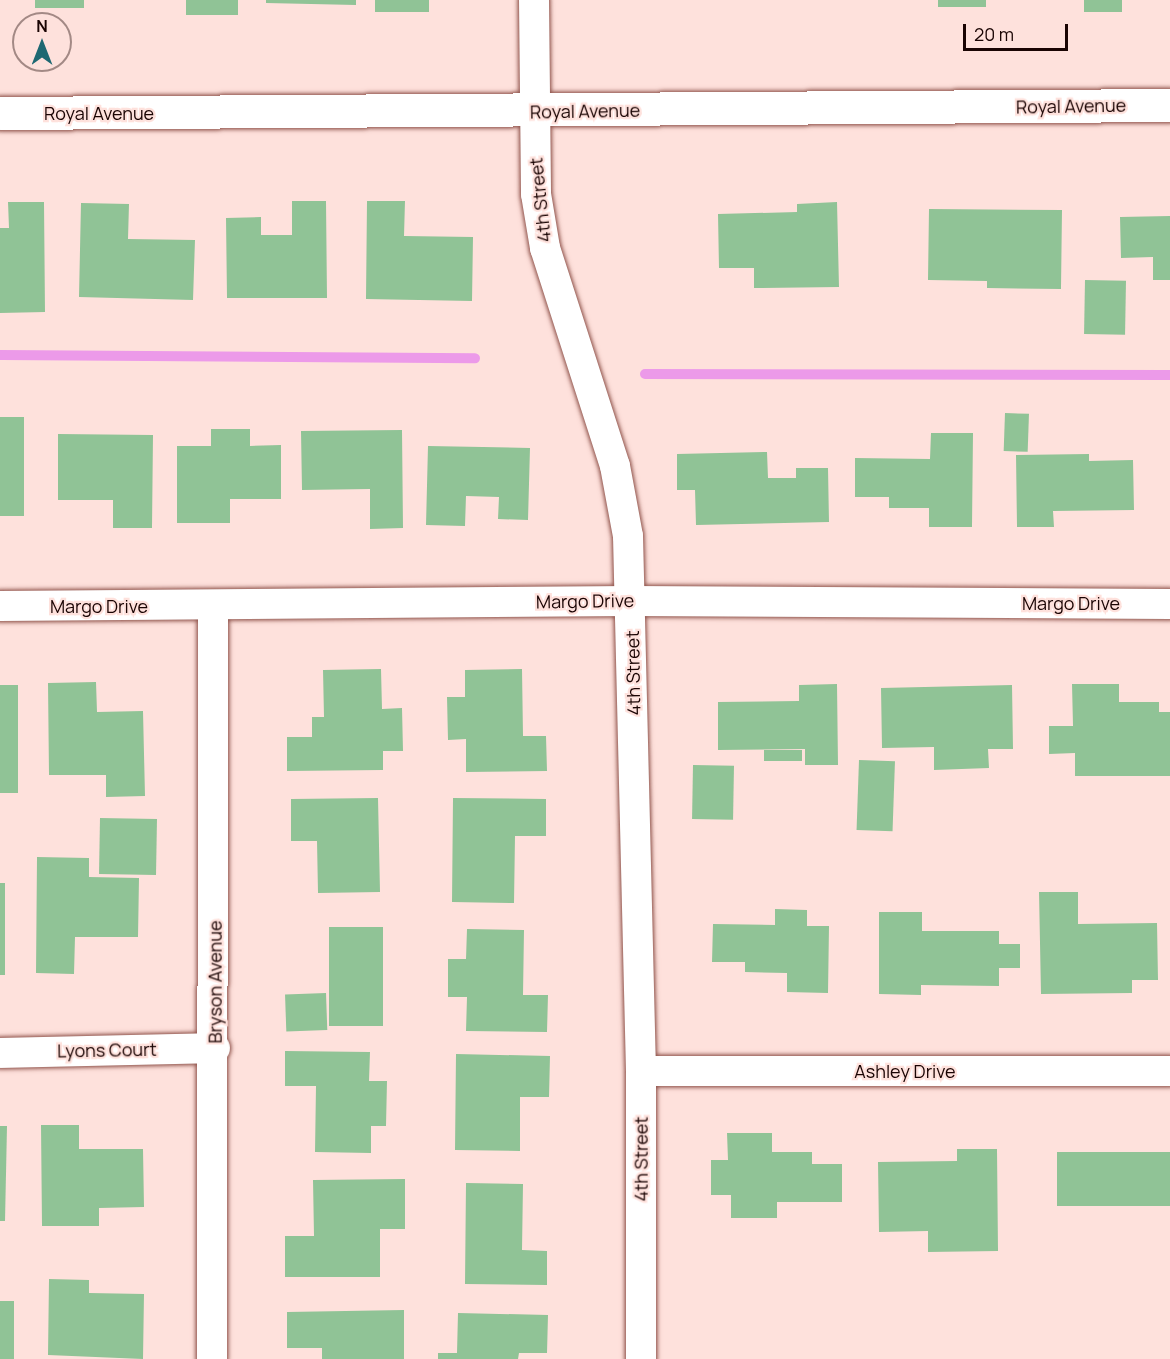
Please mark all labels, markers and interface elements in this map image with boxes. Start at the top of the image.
north arrow [12,12,72,72]
scale bar [966,12,1071,50]
text: N [36,15,48,37]
text: 20 m [974,22,1014,46]
street label: Royal Avenue [1016,94,1126,118]
street label: Royal Avenue [530,99,640,123]
street label: Royal Avenue [44,102,154,124]
street label: 4th Street [525,157,555,243]
street label: Margo Drive [536,589,634,613]
street label: Margo Drive [1022,592,1120,614]
street label: Margo Drive [50,595,148,617]
street label: 4th Street [621,630,645,716]
street label: Bryson Avenue [204,921,226,1043]
street label: Lyons Court [57,1038,157,1062]
street label: Ashley Drive [854,1060,956,1082]
street label: 4th Street [630,1117,652,1201]

